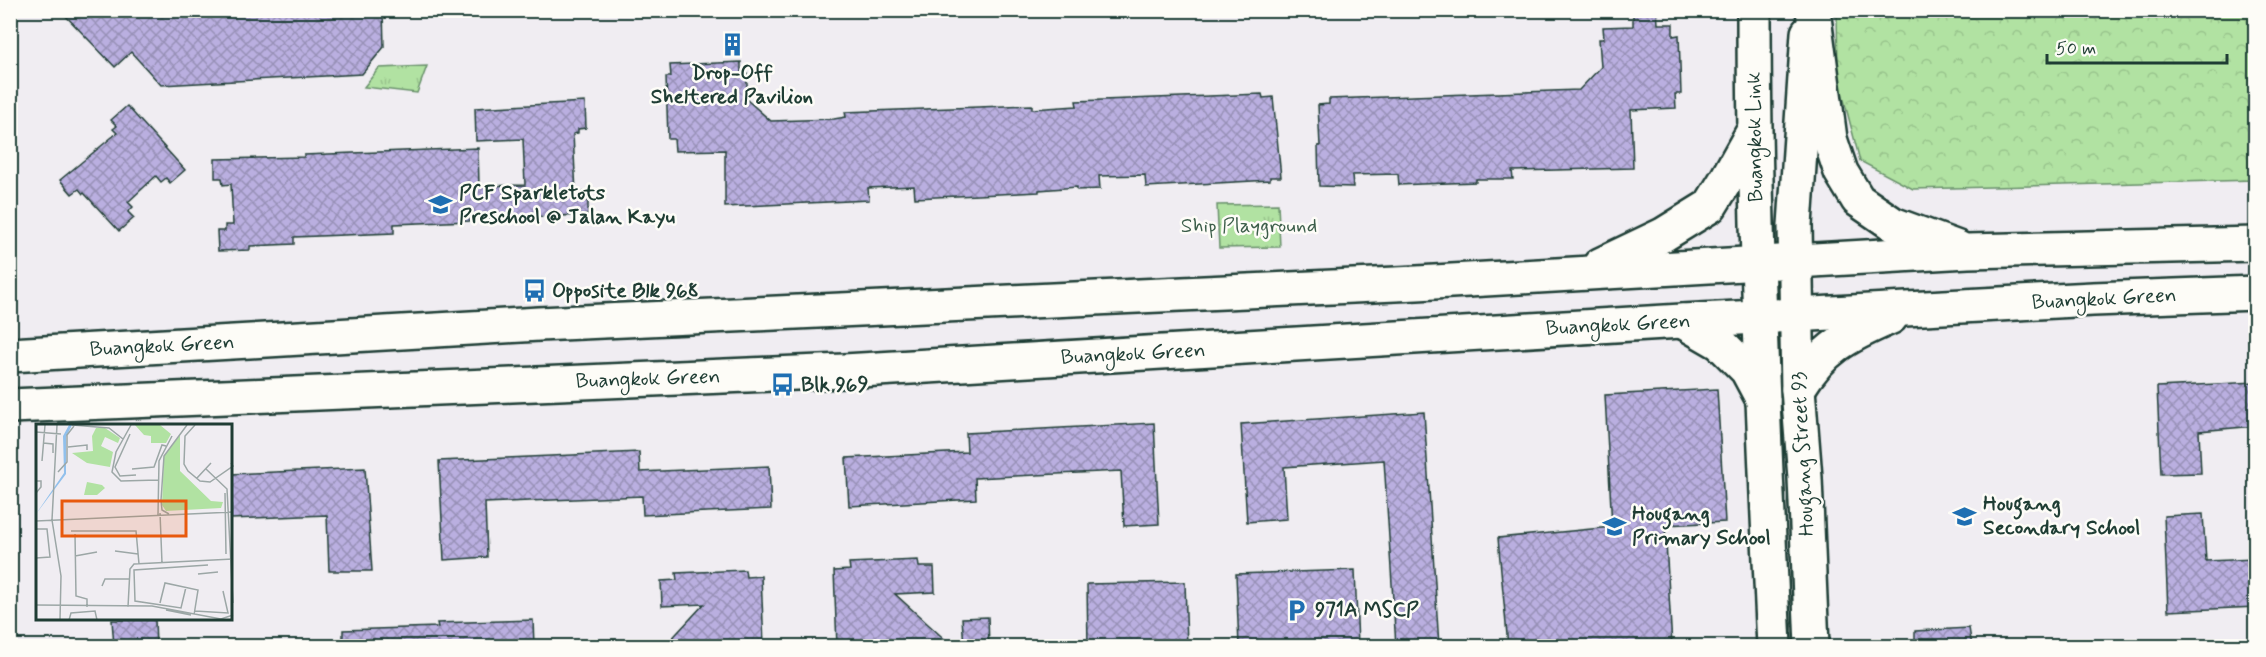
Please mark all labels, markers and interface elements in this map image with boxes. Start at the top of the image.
scale bar [2047,27,2227,65]
building icon: Drop-Off Sheltered Pavilion [719,32,745,58]
text: 50 m [2056,37,2096,61]
place label: Drop-Off Sheltered Pavilion [651,59,813,111]
street label: Buangkok Link [1740,71,1771,202]
place label: PCF Sparkletots Preschool @ Jalan Kayu [459,179,676,231]
school or university icon: PCF Sparkletots Preschool @ Jalan Kayu [428,192,454,218]
park label: Ship Playground [1181,212,1317,240]
place label: Opposite Blk 968 [552,277,699,305]
bus stop icon: Opposite Blk 968 [521,278,547,304]
street label: Buangkok Green [2031,281,2177,318]
street label: Buangkok Green [1545,307,1691,344]
street label: Buangkok Green [89,328,235,365]
street label: Buangkok Green [1060,336,1206,373]
street label: Buangkok Green [575,362,721,397]
place label: Blk 969 [801,371,868,399]
street label: Hougang Street 93 [1785,371,1823,537]
bus stop icon: Blk 969 [770,372,796,398]
inset map [36,424,232,621]
place label: Hougang Secondary School [1983,490,2140,542]
place label: Hougang Primary School [1632,500,1771,552]
school or university icon: Hougang Secondary School [1952,503,1978,529]
school or university icon: Hougang Primary School [1601,513,1627,539]
place label: 971A MSCP [1315,596,1419,624]
parking icon: 971A MSCP [1284,597,1310,623]

